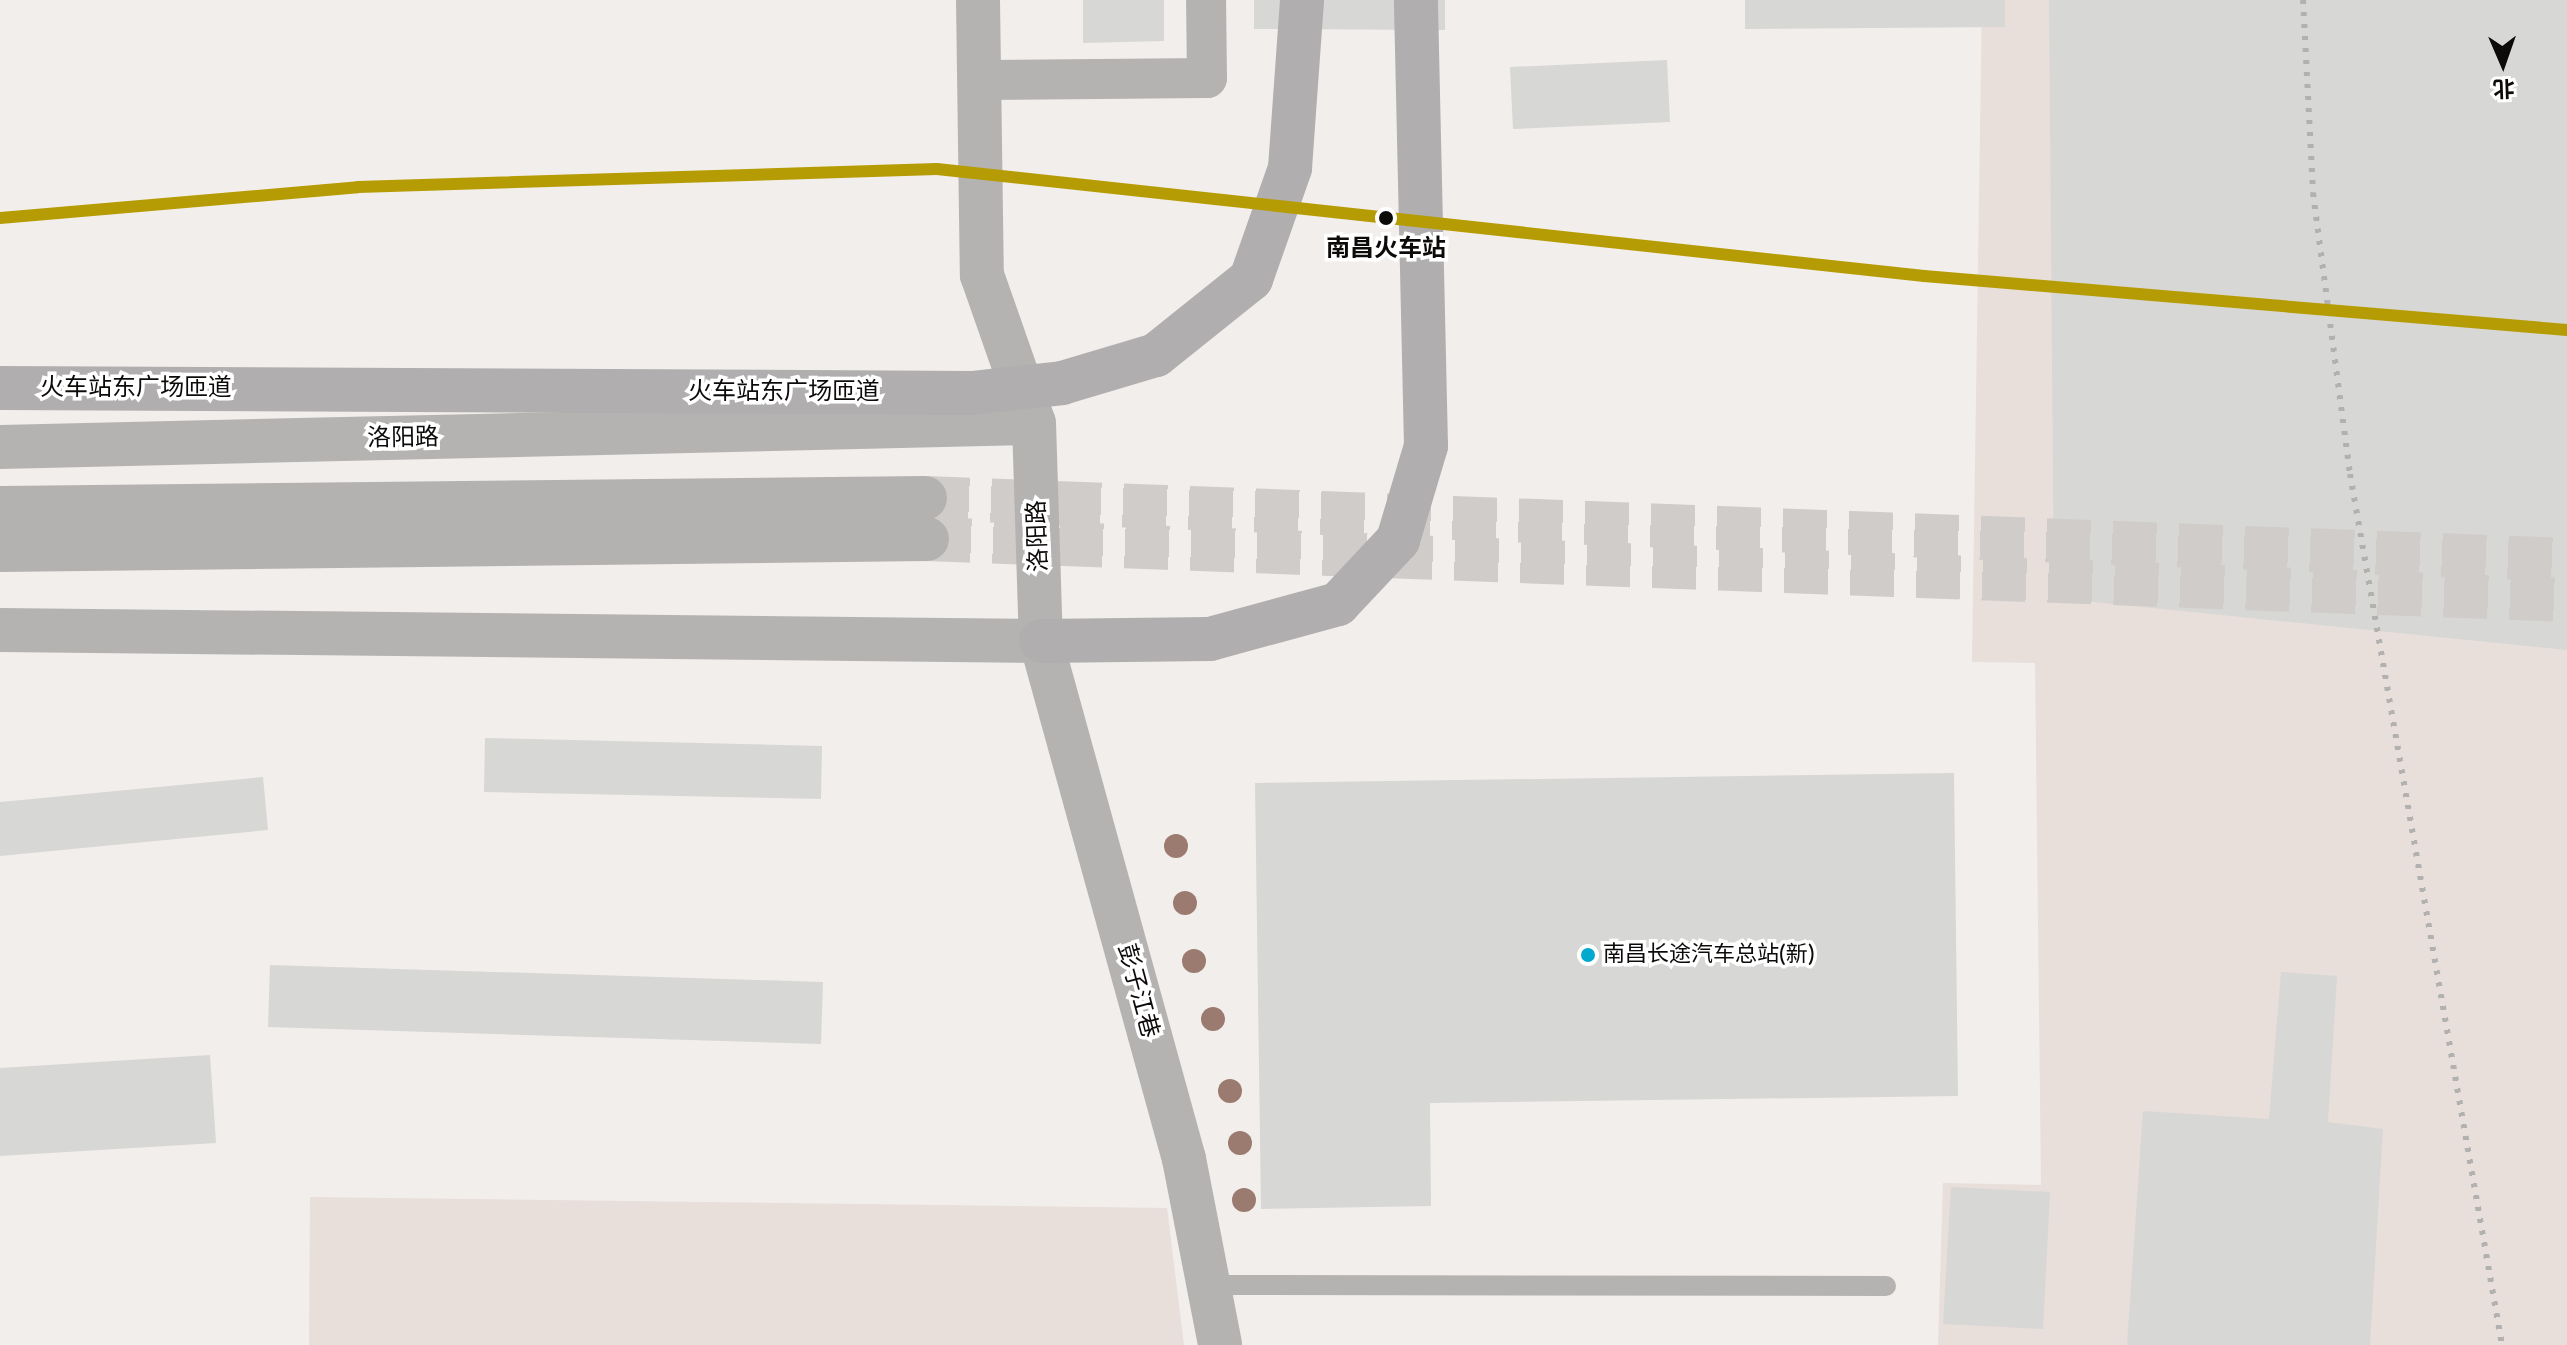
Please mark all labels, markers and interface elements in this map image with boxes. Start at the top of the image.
north arrow [2463,24,2543,104]
text: 北 [2492,75,2515,101]
marker: 南昌火车站 [1373,205,1399,231]
place label: 南昌火车站 [1326,235,1446,263]
street label: 火车站东广场匝道 [40,374,232,402]
street label: 火车站东广场匝道 [688,378,880,406]
street label: 洛阳路 [367,423,439,453]
street label: 洛阳路 [1022,500,1054,572]
street label: 彭子江巷 [1112,941,1164,1041]
place label: 南昌长途汽车总站(新) [1603,942,1815,968]
marker: 南昌长途汽车总站(新) [1580,947,1596,963]

